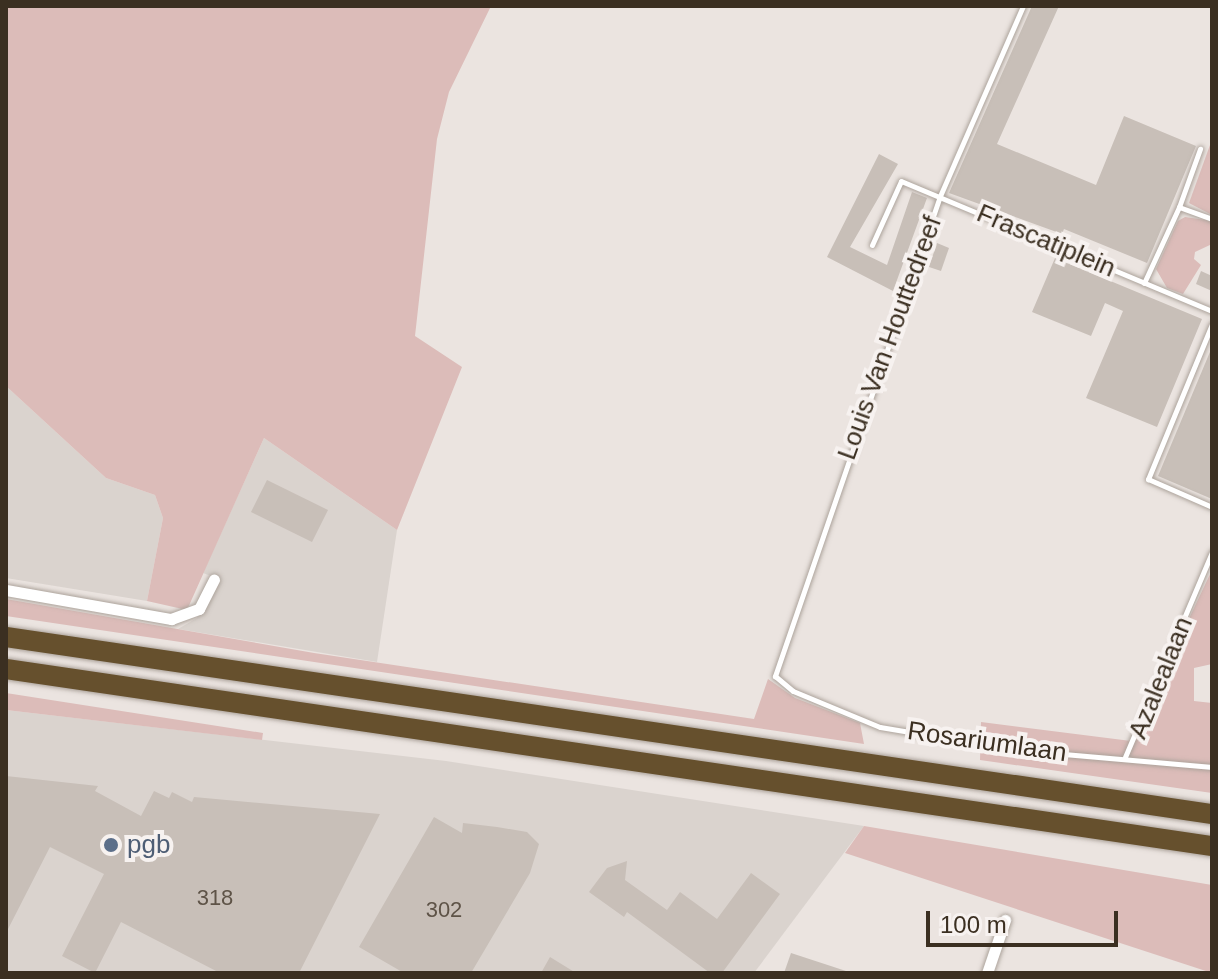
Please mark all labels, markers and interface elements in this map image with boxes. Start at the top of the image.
street label: Frascatiplein [972,198,1120,284]
street label: Louis Van Houttedreef [831,212,949,464]
street label: Azalealaan [1122,613,1200,743]
street label: Rosariumlaan [905,715,1069,769]
place label: pgb [127,829,170,861]
marker: pgb [102,836,120,854]
house number: 318 [197,885,233,911]
scale bar [930,895,1122,945]
house number: 302 [426,897,462,923]
text: 100 m [940,911,1007,938]

